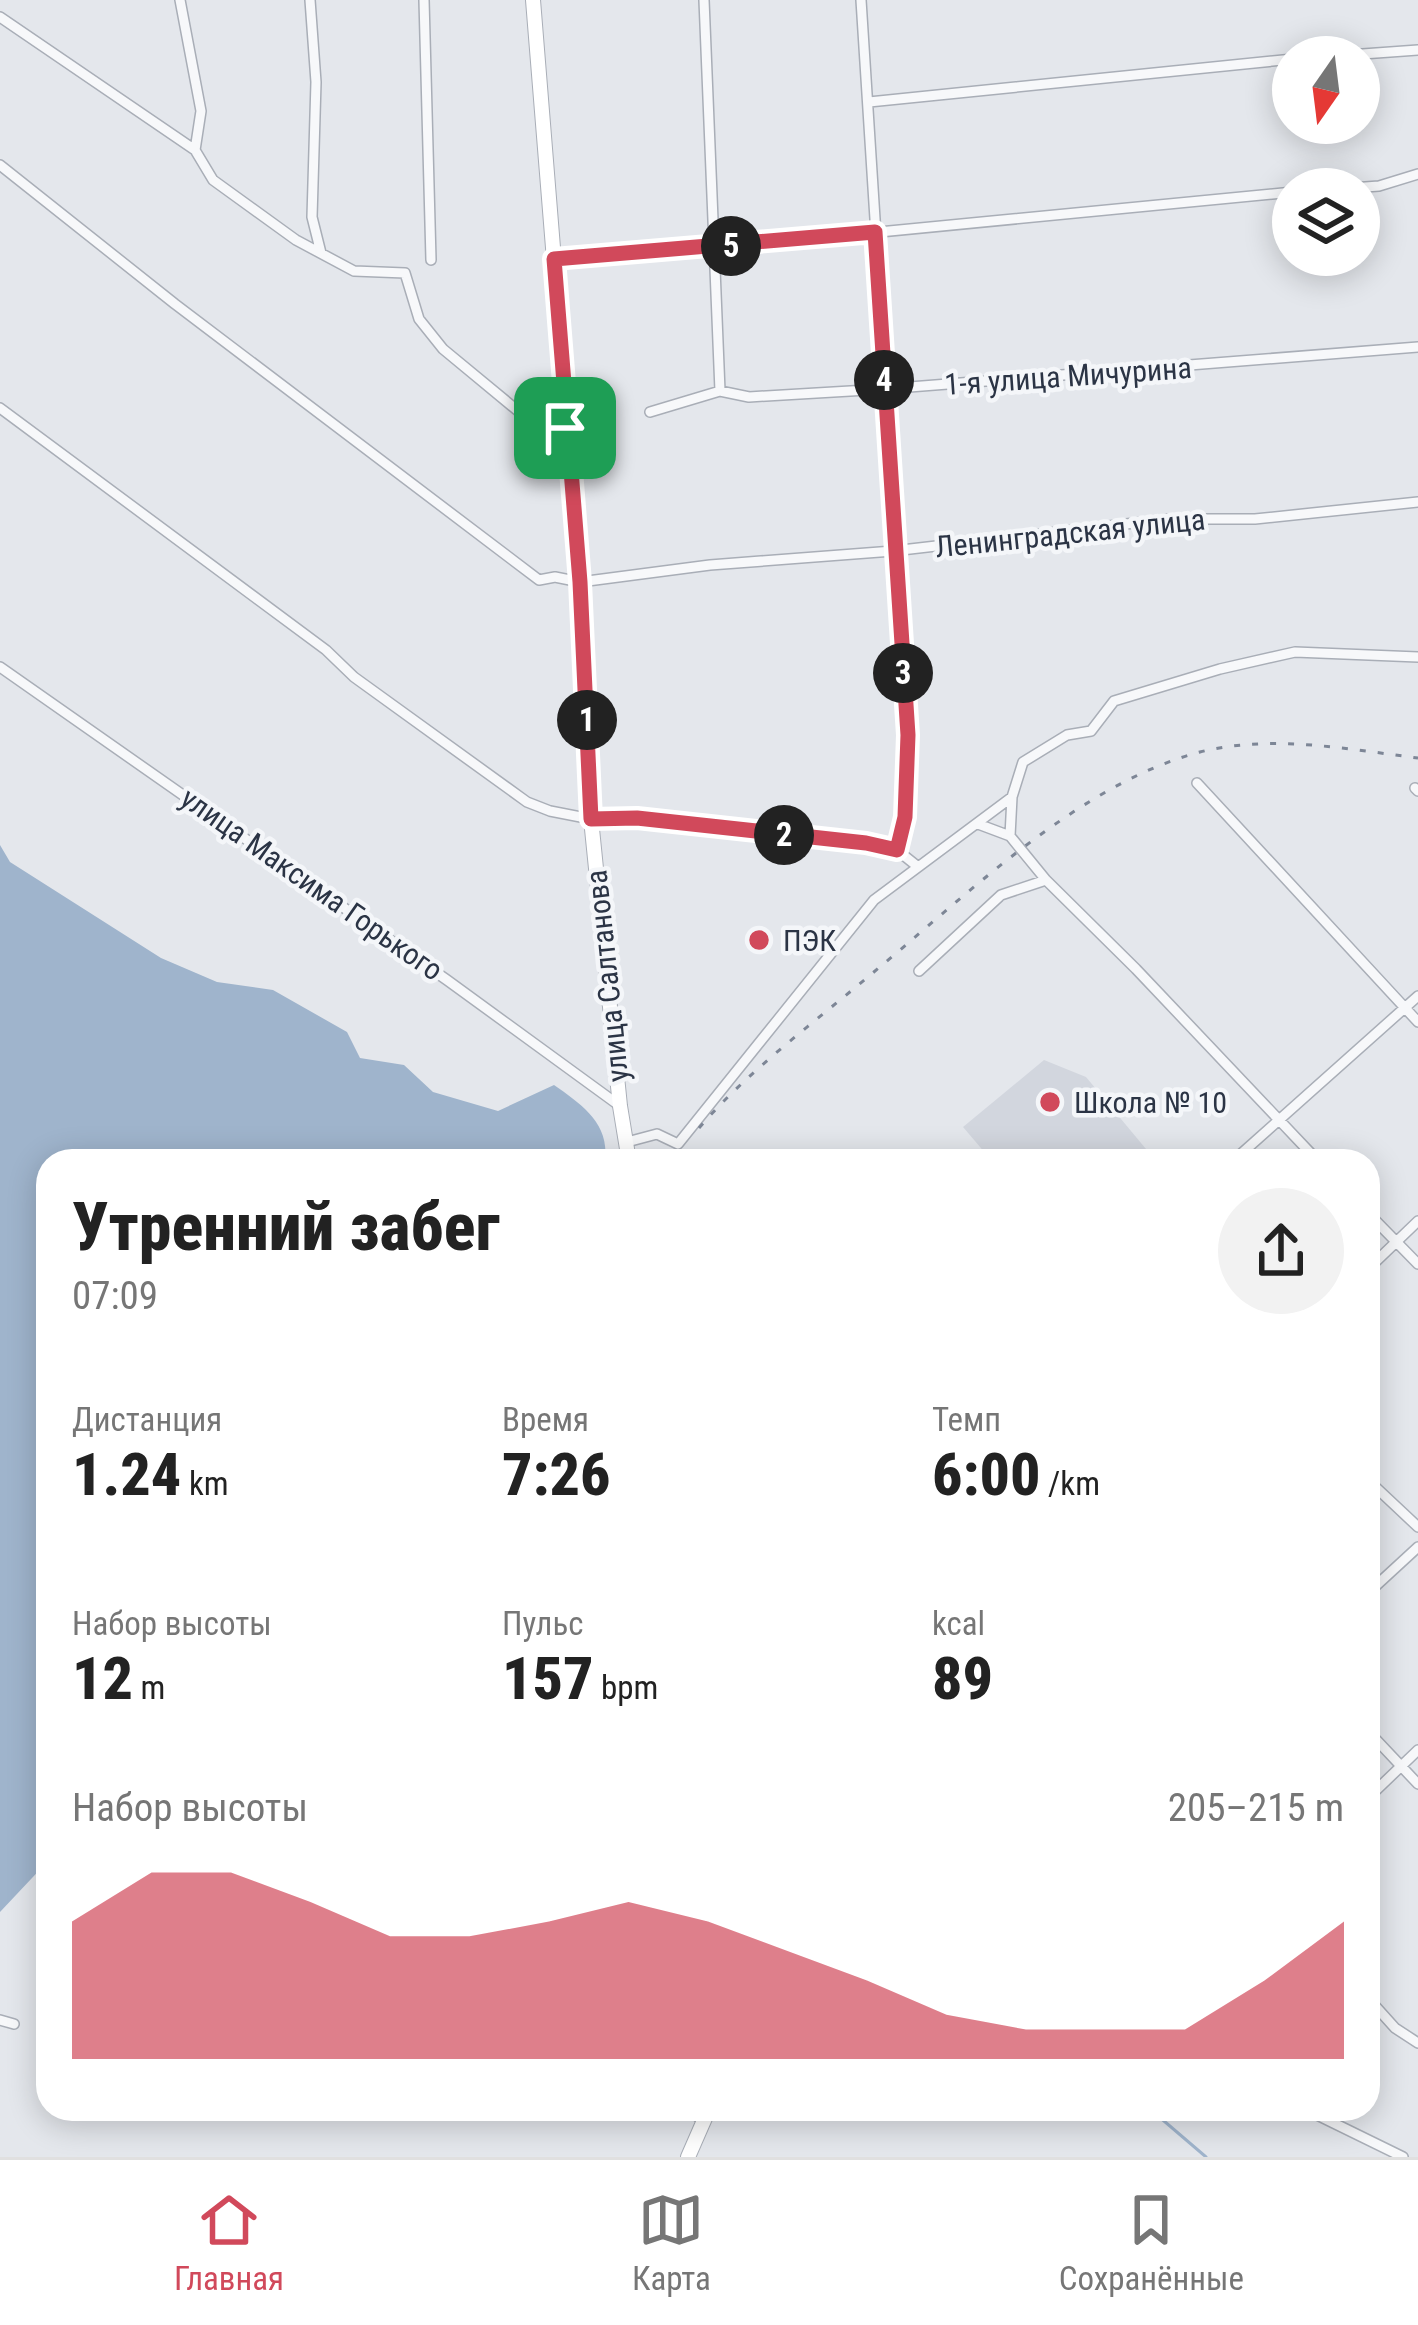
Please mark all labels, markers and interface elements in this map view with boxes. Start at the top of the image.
north arrow [1272,36,1380,144]
map controls [1272,36,1380,276]
button: layers [1272,168,1380,276]
pin: 5 [701,216,761,276]
text: 5 [723,226,739,265]
pin: 4 [854,350,914,410]
street label: 1-я улица Мичурина [943,350,1193,402]
text: 4 [876,360,892,399]
pin [514,377,616,479]
icon: arrive [532,395,598,461]
street label: Ленинградская улица [933,501,1207,565]
pin: 3 [873,643,933,703]
text: 3 [895,653,911,692]
pin: 1 [557,690,617,750]
text: 1 [579,700,595,739]
street label: улица Максима Горького [174,780,450,988]
pin: 2 [754,805,814,865]
text: 2 [776,815,792,854]
street label: улица Салтанова [578,868,636,1084]
place label: ПЭК [783,923,836,958]
marker: ПЭК [746,927,772,953]
place label: Школа № 10 [1074,1085,1227,1120]
marker: Школа № 10 [1037,1089,1063,1115]
button: share [1218,1188,1344,1314]
text: Утренний забег [72,1189,500,1266]
text: 07:09 [72,1273,158,1319]
text: Дистанция [72,1400,222,1439]
text: Время [502,1400,589,1439]
text: Темп [932,1400,1001,1439]
text: 1.24 [72,1439,181,1510]
text: 7:26 [502,1439,610,1510]
text: 6:00 [932,1439,1040,1510]
text: km [181,1464,229,1503]
text: /km [1040,1464,1100,1503]
text: Набор высоты [72,1604,272,1643]
text: Пульс [502,1604,583,1643]
text: kcal [932,1604,985,1643]
text: 12 [72,1643,133,1714]
text: 157 [502,1643,594,1714]
text: 89 [932,1643,993,1714]
text: m [133,1668,165,1707]
text: bpm [594,1668,658,1707]
text: Набор высоты [72,1785,308,1831]
text: 205–215 m [1168,1785,1344,1831]
tab: Главная [174,2187,284,2298]
tab: Карта [632,2187,711,2298]
tab: Сохранённые [1059,2187,1244,2298]

